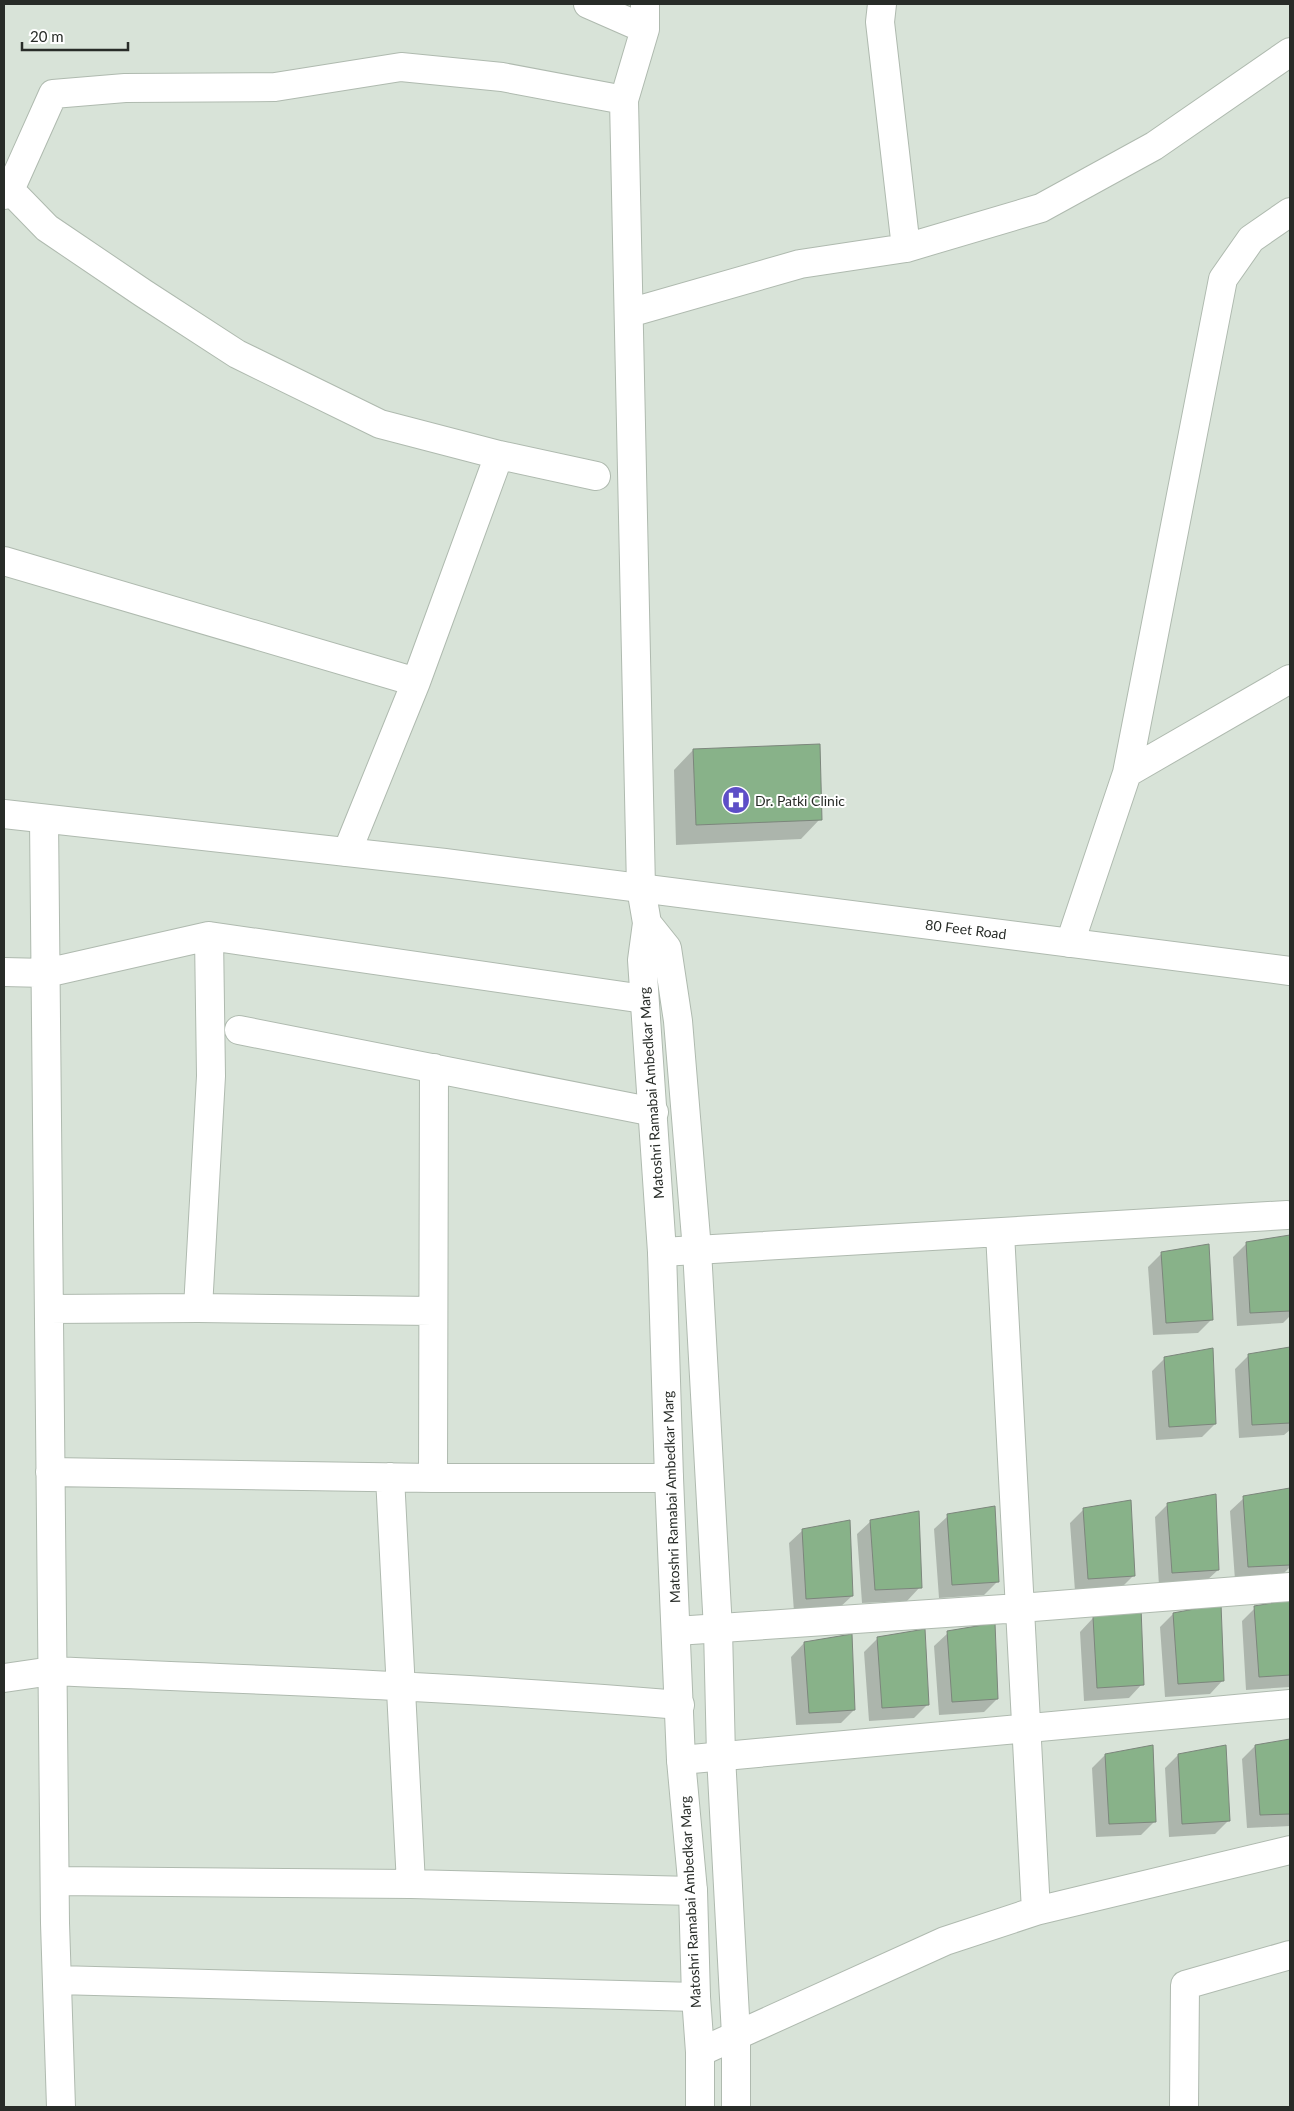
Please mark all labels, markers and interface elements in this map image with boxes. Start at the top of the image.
scale bar [22,20,129,52]
text: 20 m [30,27,64,45]
hospital icon: Dr. Patki Clinic [721,785,751,815]
place label: Dr. Patki Clinic [755,792,845,809]
street label: 80 Feet Road [925,916,1007,942]
street label: Matoshri Ramabai Ambedkar Marg [635,987,667,1199]
street label: Matoshri Ramabai Ambedkar Marg [659,1391,683,1603]
street label: Matoshri Ramabai Ambedkar Marg [676,1796,704,2008]

